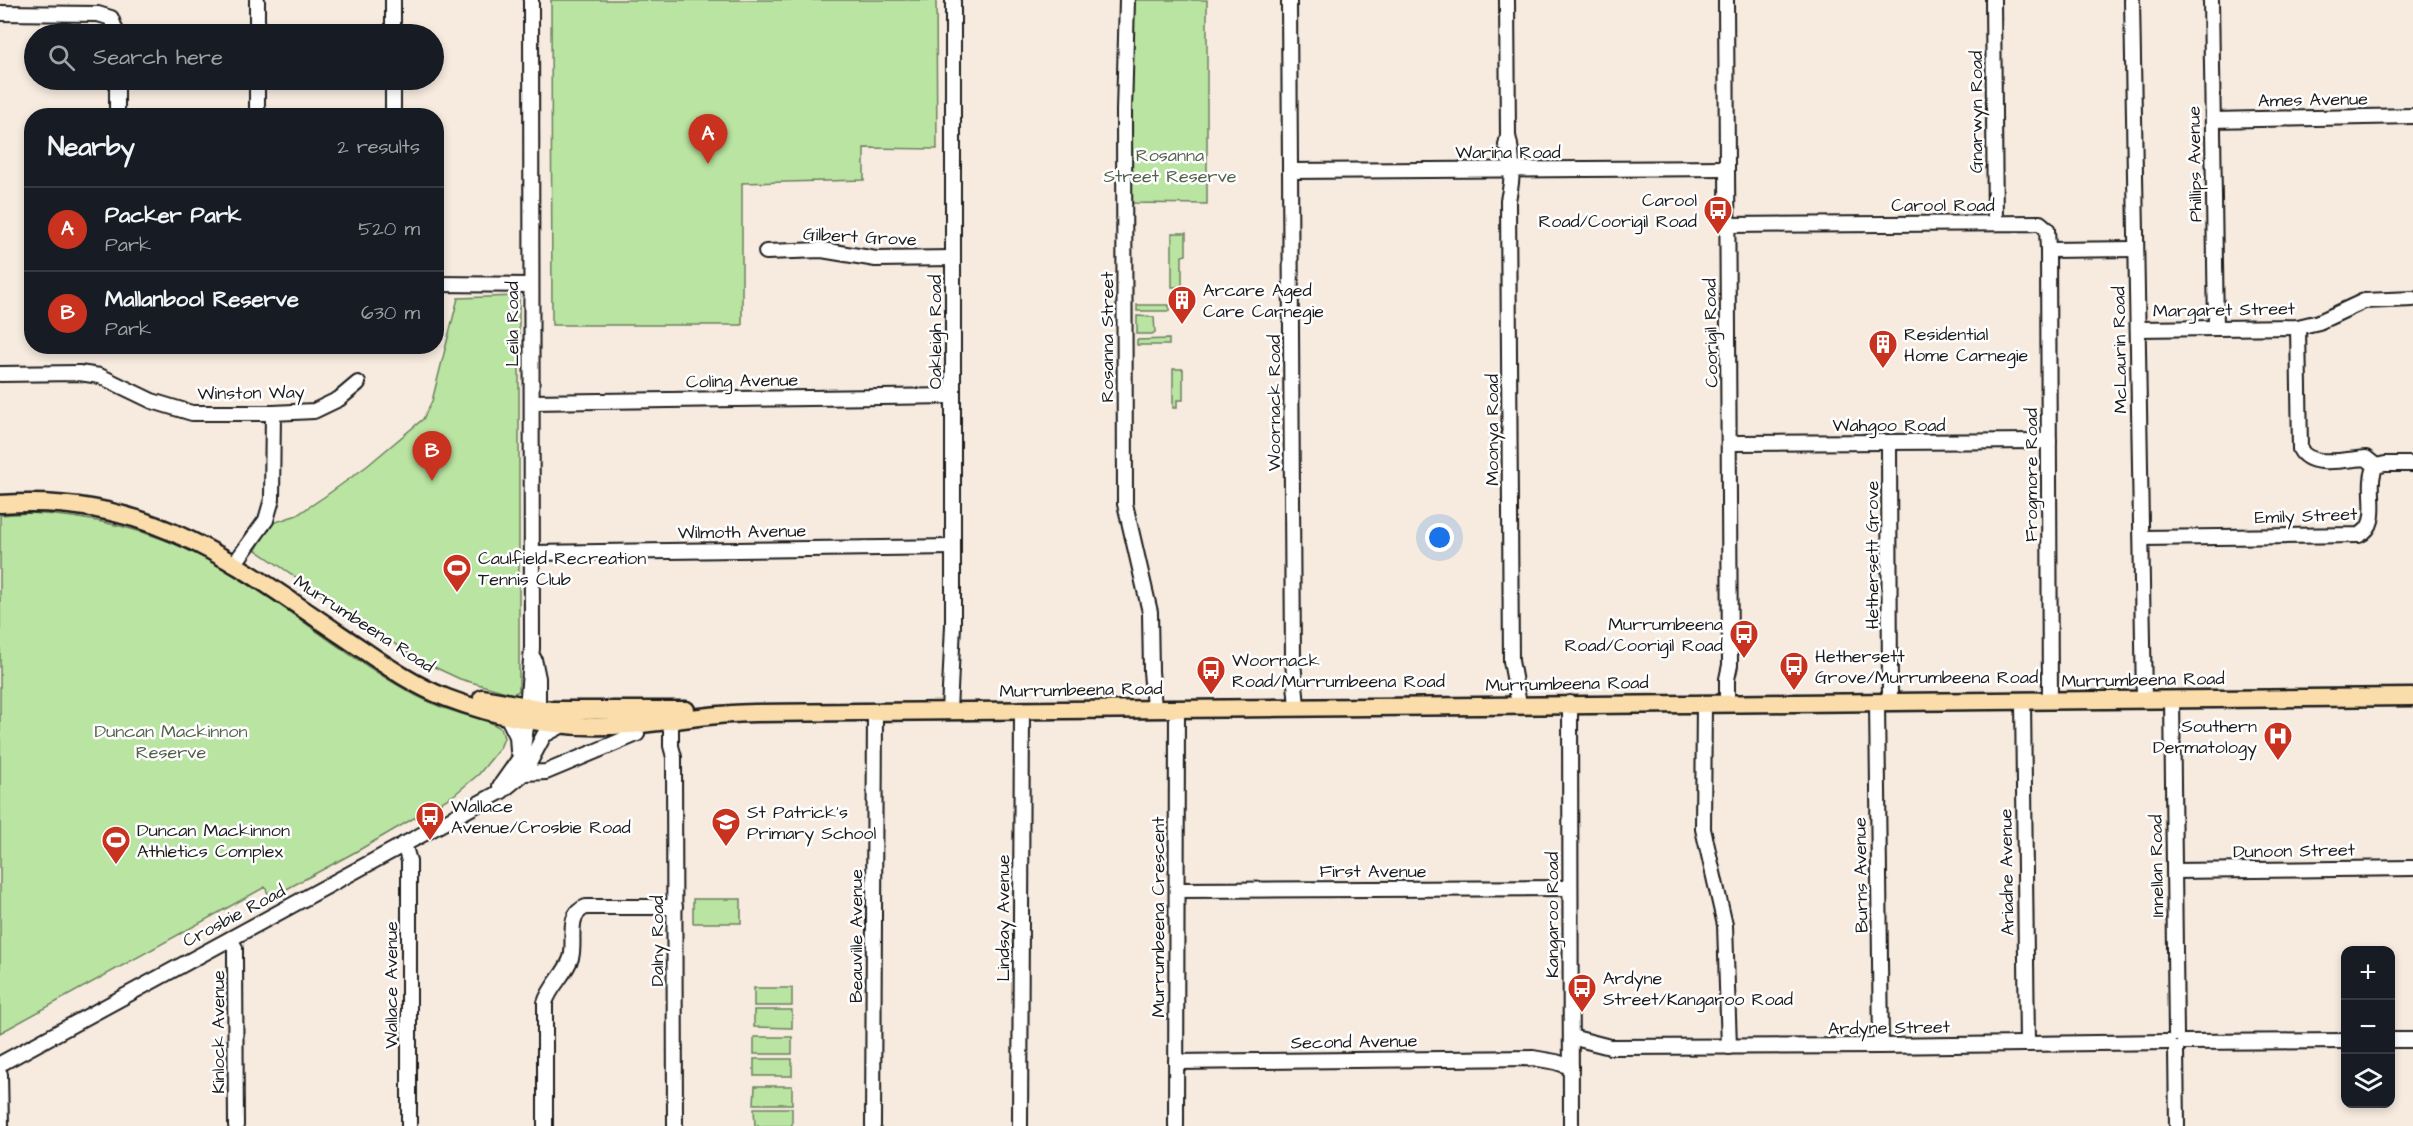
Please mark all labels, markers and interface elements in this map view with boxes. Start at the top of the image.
search box [24,24,444,90]
icon: search [45,41,78,74]
text: Search here [93,42,223,73]
street label: Gnarwyn Road [1964,51,1990,173]
street label: Ames Avenue [2258,87,2368,113]
street label: Phillips Avenue [2181,105,2209,222]
pin: A [688,114,728,164]
text: Nearby [48,129,135,165]
text: 2 results [337,133,420,161]
street label: Warina Road [1455,140,1561,165]
park label: Rosanna Street Reserve [1103,143,1237,189]
place label: Carool Road/Coorigil Road [1538,188,1697,235]
street label: Carool Road [1891,193,1995,218]
bus stop icon: Carool Road/Coorigil Road [1702,194,1734,236]
text: Packer Park [105,200,241,231]
text: A [61,215,74,243]
text: 520 m [358,215,420,243]
street label: Gilbert Grove [802,222,918,252]
text: Park [105,231,151,259]
street label: Rosanna Street [1095,271,1120,403]
street label: Oakleigh Road [923,275,949,389]
place label: Arcare Aged Care Carnegie [1203,278,1324,325]
street label: Coorigil Road [1698,278,1725,388]
street label: Leila Road [500,281,525,367]
text: Mallanbool Reserve [105,284,299,315]
building icon: Arcare Aged Care Carnegie [1166,284,1198,326]
street label: McLaurin Road [2106,286,2134,414]
street label: Margaret Street [2153,296,2296,325]
text: B [60,299,75,327]
text: 630 m [361,299,420,327]
text: Park [105,315,151,343]
place label: Residential Home Carnegie [1904,322,2029,369]
building icon: Residential Home Carnegie [1867,328,1899,370]
street label: Woornack Road [1262,335,1287,471]
street label: Coling Avenue [686,368,799,395]
street label: Moonya Road [1480,374,1506,486]
street label: Winston Way [197,380,305,407]
street label: Frogmore Road [2019,408,2045,542]
street label: Wahgoo Road [1832,413,1946,439]
pin: B [412,432,452,481]
street label: Hethersett Grove [1860,480,1885,629]
street label: Emily Street [2254,502,2359,531]
street label: Wilmoth Avenue [678,518,807,546]
your location [1425,523,1454,552]
place label: Caulfield Recreation Tennis Club [478,546,646,592]
sports icon: Caulfield Recreation Tennis Club [441,552,473,594]
street label: Murrumbeena Road [289,569,439,679]
place label: Murrumbeena Road/Coorigil Road [1564,612,1723,659]
bus stop icon: Murrumbeena Road/Coorigil Road [1728,618,1760,660]
place label: Hethersett Grove/Murrumbeena Road [1815,644,2038,690]
place label: Woornack Road/Murrumbeena Road [1232,648,1445,694]
bus stop icon: Hethersett Grove/Murrumbeena Road [1778,650,1810,692]
bus stop icon: Woornack Road/Murrumbeena Road [1195,654,1227,696]
street label: Murrumbeena Road [2061,666,2225,694]
street label: Murrumbeena Road [1485,670,1649,698]
street label: Murrumbeena Road [999,676,1163,704]
place label: Southern Dermatology [2153,714,2257,761]
park label: Duncan Mackinnon Reserve [95,719,247,765]
hospital icon: Southern Dermatology [2262,720,2294,762]
place label: Wallace Avenue/Crosbie Road [451,794,631,840]
bus stop icon: Wallace Avenue/Crosbie Road [414,800,446,842]
place label: St Patrick's Primary School [747,800,876,847]
school or university icon: St Patrick's Primary School [710,806,742,848]
street label: Ariadne Avenue [1993,808,2021,936]
street label: Innellan Road [2144,814,2170,918]
street label: Murrumbeena Crescent [1146,816,1171,1017]
street label: Burns Avenue [1847,817,1875,933]
place label: Duncan Mackinnon Athletics Complex [137,818,290,864]
sports icon: Duncan Mackinnon Athletics Complex [100,824,132,866]
street label: Dunoon Street [2233,837,2356,865]
street label: Kangaroo Road [1540,852,1566,978]
street label: Lindsay Avenue [991,854,1017,982]
street label: First Avenue [1319,859,1427,884]
street label: Beauville Avenue [844,869,869,1003]
street label: Crosbie Road [178,878,290,954]
street label: Dalny Road [645,895,671,987]
street label: Wallace Avenue [379,921,404,1049]
map controls [2341,946,2395,1108]
button: + [2341,946,2395,1000]
place label: Ardyne Street/Kangaroo Road [1603,966,1793,1013]
street label: Kinlock Avenue [206,970,231,1094]
bus stop icon: Ardyne Street/Kangaroo Road [1566,972,1598,1014]
button: − [2341,1000,2395,1054]
street label: Ardyne Street [1828,1014,1951,1043]
street label: Second Avenue [1290,1028,1418,1056]
button: layers [2341,1054,2395,1108]

